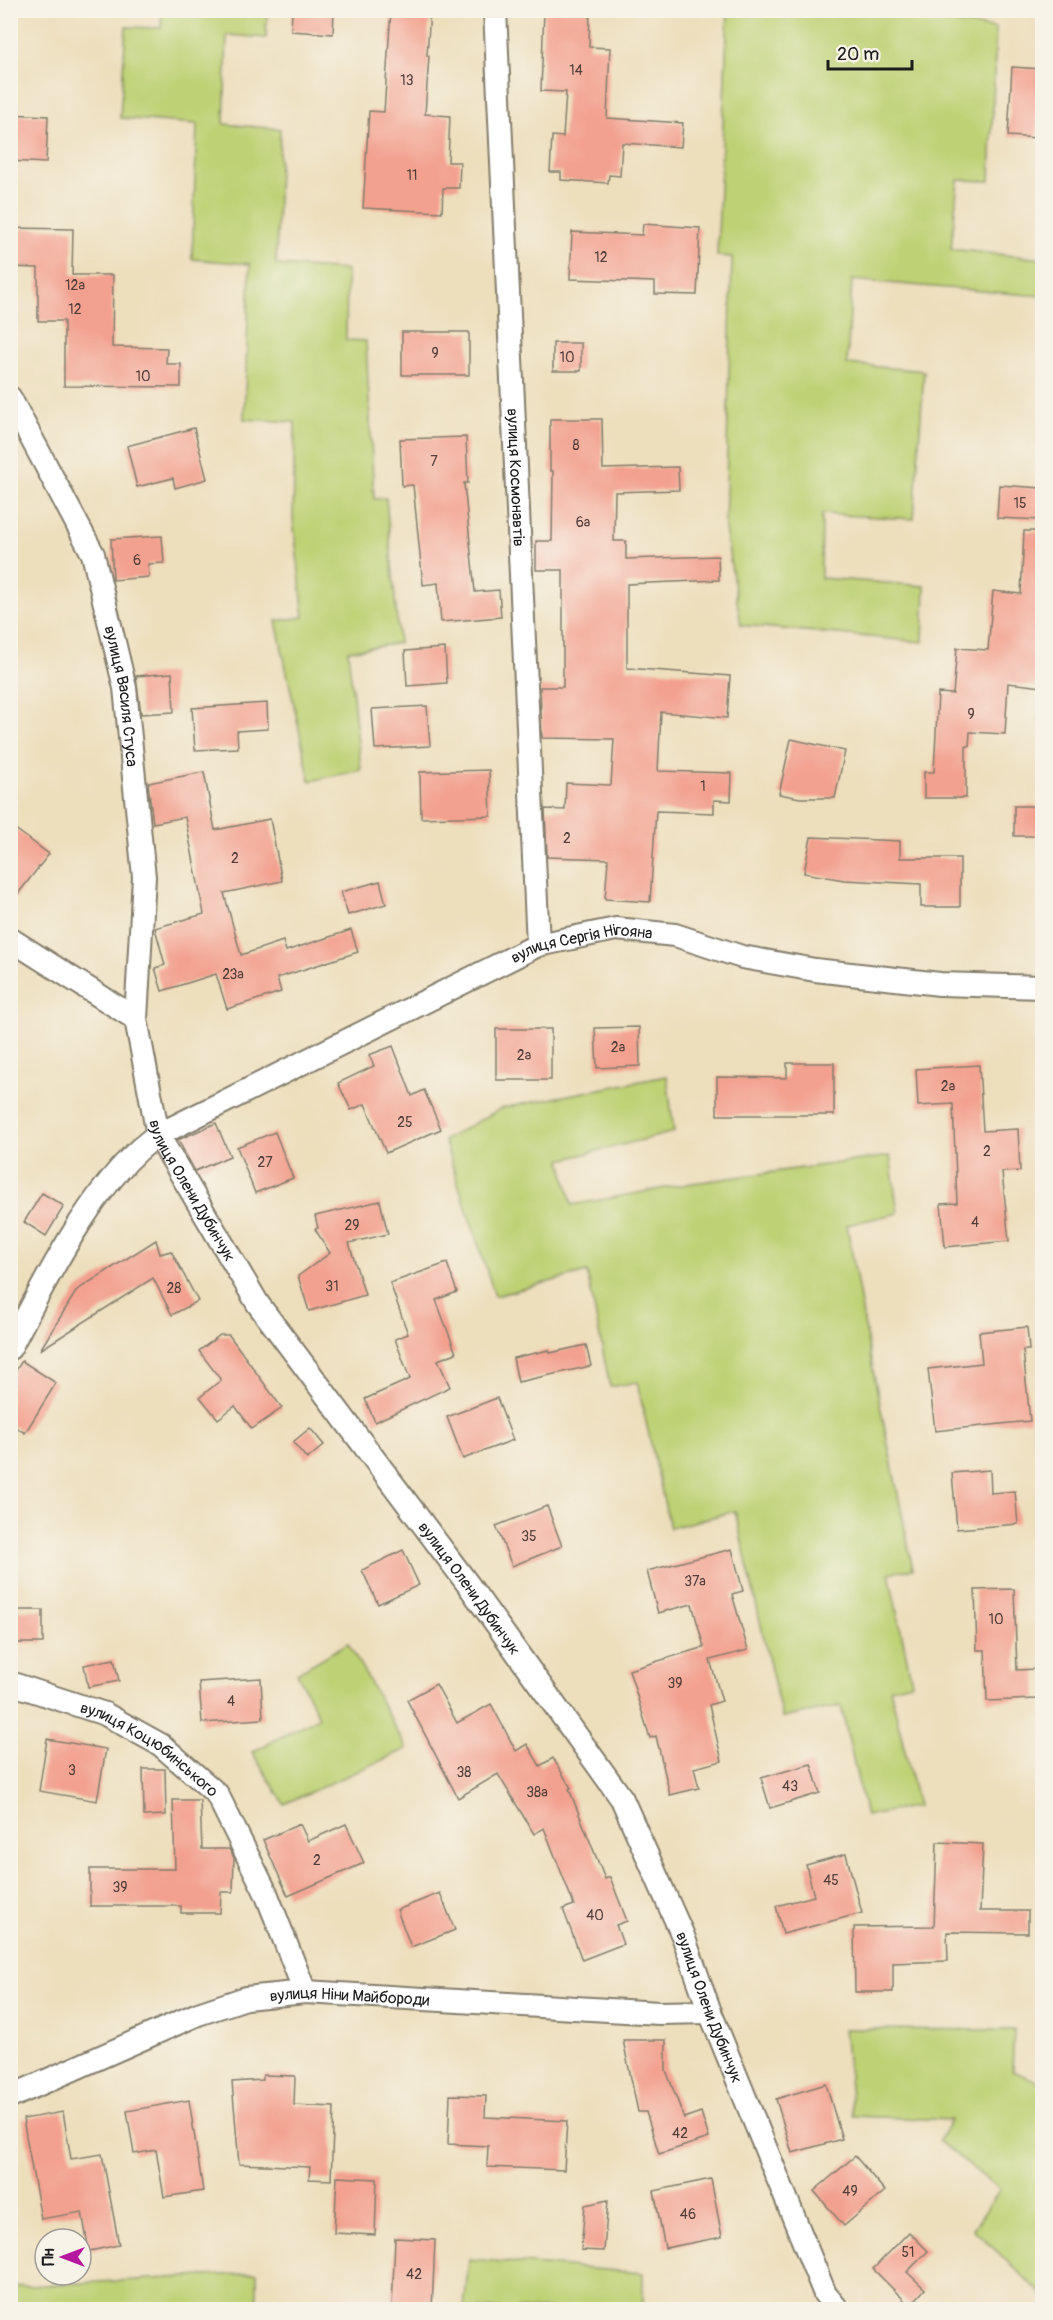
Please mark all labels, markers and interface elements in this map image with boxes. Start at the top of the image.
scale bar [828,33,912,71]
text: 20 m [837,43,879,66]
house number: 14 [569,62,583,79]
house number: 13 [400,72,414,89]
house number: 11 [407,167,417,184]
house number: 12 [594,249,608,266]
house number: 12а [65,277,85,294]
house number: 12 [68,301,82,318]
house number: 9 [431,345,439,362]
house number: 10 [559,349,575,366]
house number: 10 [135,368,151,385]
street label: вулиця Космонавтів [502,408,529,547]
house number: 8 [572,437,580,454]
house number: 7 [430,453,438,470]
house number: 15 [1013,495,1027,512]
house number: 6а [576,514,590,531]
house number: 6 [133,552,141,569]
street label: вулиця Василя Стуса [99,624,142,768]
house number: 9 [967,706,975,723]
house number: 1 [700,778,706,795]
house number: 2 [563,830,571,847]
house number: 2 [231,850,239,867]
street label: вулиця Сергія Нігояна [507,920,654,968]
house number: 23а [222,966,244,983]
house number: 2а [611,1039,625,1056]
house number: 2а [517,1047,531,1064]
house number: 2а [941,1078,955,1095]
house number: 25 [397,1114,413,1131]
street label: вулиця Олени Дубинчук [144,1118,240,1265]
house number: 2 [983,1143,991,1160]
house number: 27 [257,1154,273,1171]
house number: 4 [971,1214,979,1231]
house number: 29 [344,1217,360,1234]
house number: 31 [325,1278,339,1295]
house number: 28 [167,1280,181,1297]
street label: вулиця Олени Дубинчук [414,1518,524,1659]
house number: 35 [521,1528,537,1545]
house number: 37а [684,1573,706,1590]
house number: 10 [988,1611,1004,1628]
house number: 39 [667,1675,683,1692]
house number: 4 [227,1693,235,1710]
street label: вулиця Коцюбинського [78,1698,222,1802]
house number: 3 [68,1762,76,1779]
house number: 38 [457,1764,471,1781]
house number: 43 [782,1778,798,1795]
house number: 38а [526,1784,548,1801]
house number: 2 [313,1852,321,1869]
house number: 45 [823,1872,839,1889]
house number: 39 [112,1879,128,1896]
house number: 40 [586,1907,604,1924]
street label: вулиця Олени Дубинчук [671,1928,747,2086]
street label: вулиця Ніни Майбороди [269,1983,430,2010]
house number: 42 [672,2125,688,2142]
house number: 49 [842,2183,858,2200]
house number: 46 [680,2206,696,2223]
north arrow [33,2227,93,2287]
house number: 51 [901,2244,915,2261]
text: Пн [39,2248,59,2266]
house number: 42 [406,2266,422,2283]

